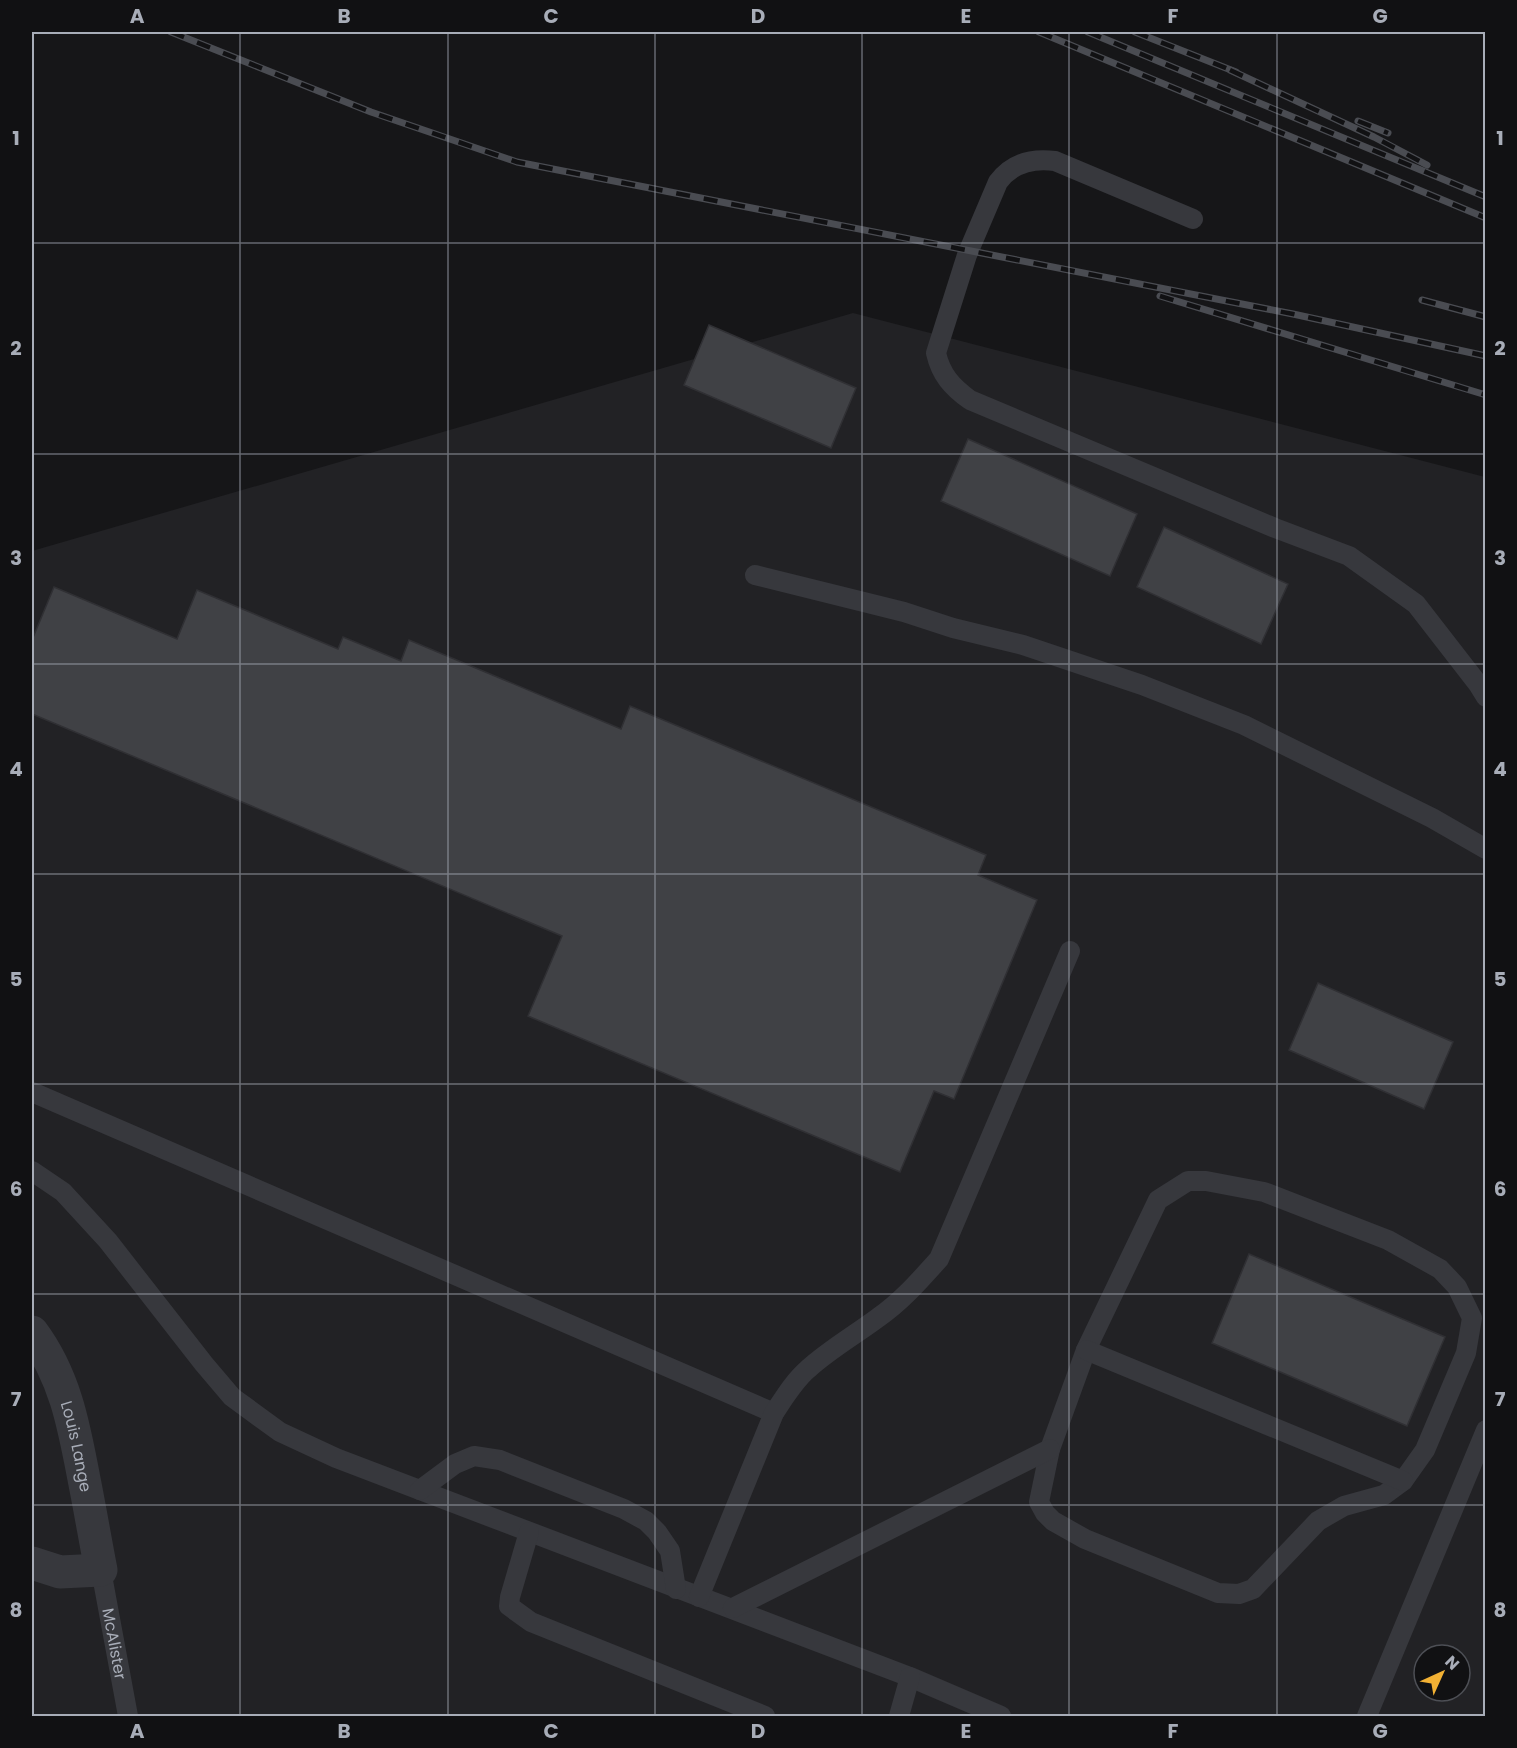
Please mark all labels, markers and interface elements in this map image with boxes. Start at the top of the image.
text: A [130,2,145,30]
text: B [337,2,351,30]
text: C [543,2,559,30]
text: D [751,2,765,30]
text: E [961,2,971,30]
text: F [1168,2,1179,30]
text: G [1372,2,1388,30]
text: 1 [12,124,20,152]
text: 1 [1496,124,1504,152]
text: 2 [10,334,22,362]
text: 2 [1494,334,1506,362]
text: 3 [10,544,22,572]
text: 3 [1494,544,1506,572]
text: 4 [9,755,23,783]
text: 4 [1493,755,1507,783]
text: 5 [10,965,23,993]
text: 5 [1494,965,1507,993]
text: 6 [10,1175,22,1203]
text: 6 [1494,1175,1506,1203]
text: 7 [11,1385,22,1413]
text: 7 [1495,1385,1506,1413]
street label: Louis Lange [55,1398,97,1494]
text: 8 [10,1596,22,1624]
text: 8 [1494,1596,1506,1624]
street label: McAlister [96,1606,132,1681]
north arrow [1412,1643,1472,1703]
text: N [1440,1650,1465,1675]
text: A [130,1717,145,1745]
text: B [337,1717,351,1745]
text: C [543,1717,559,1745]
text: D [751,1717,765,1745]
text: E [961,1717,971,1745]
text: F [1168,1717,1179,1745]
text: G [1372,1717,1388,1745]

